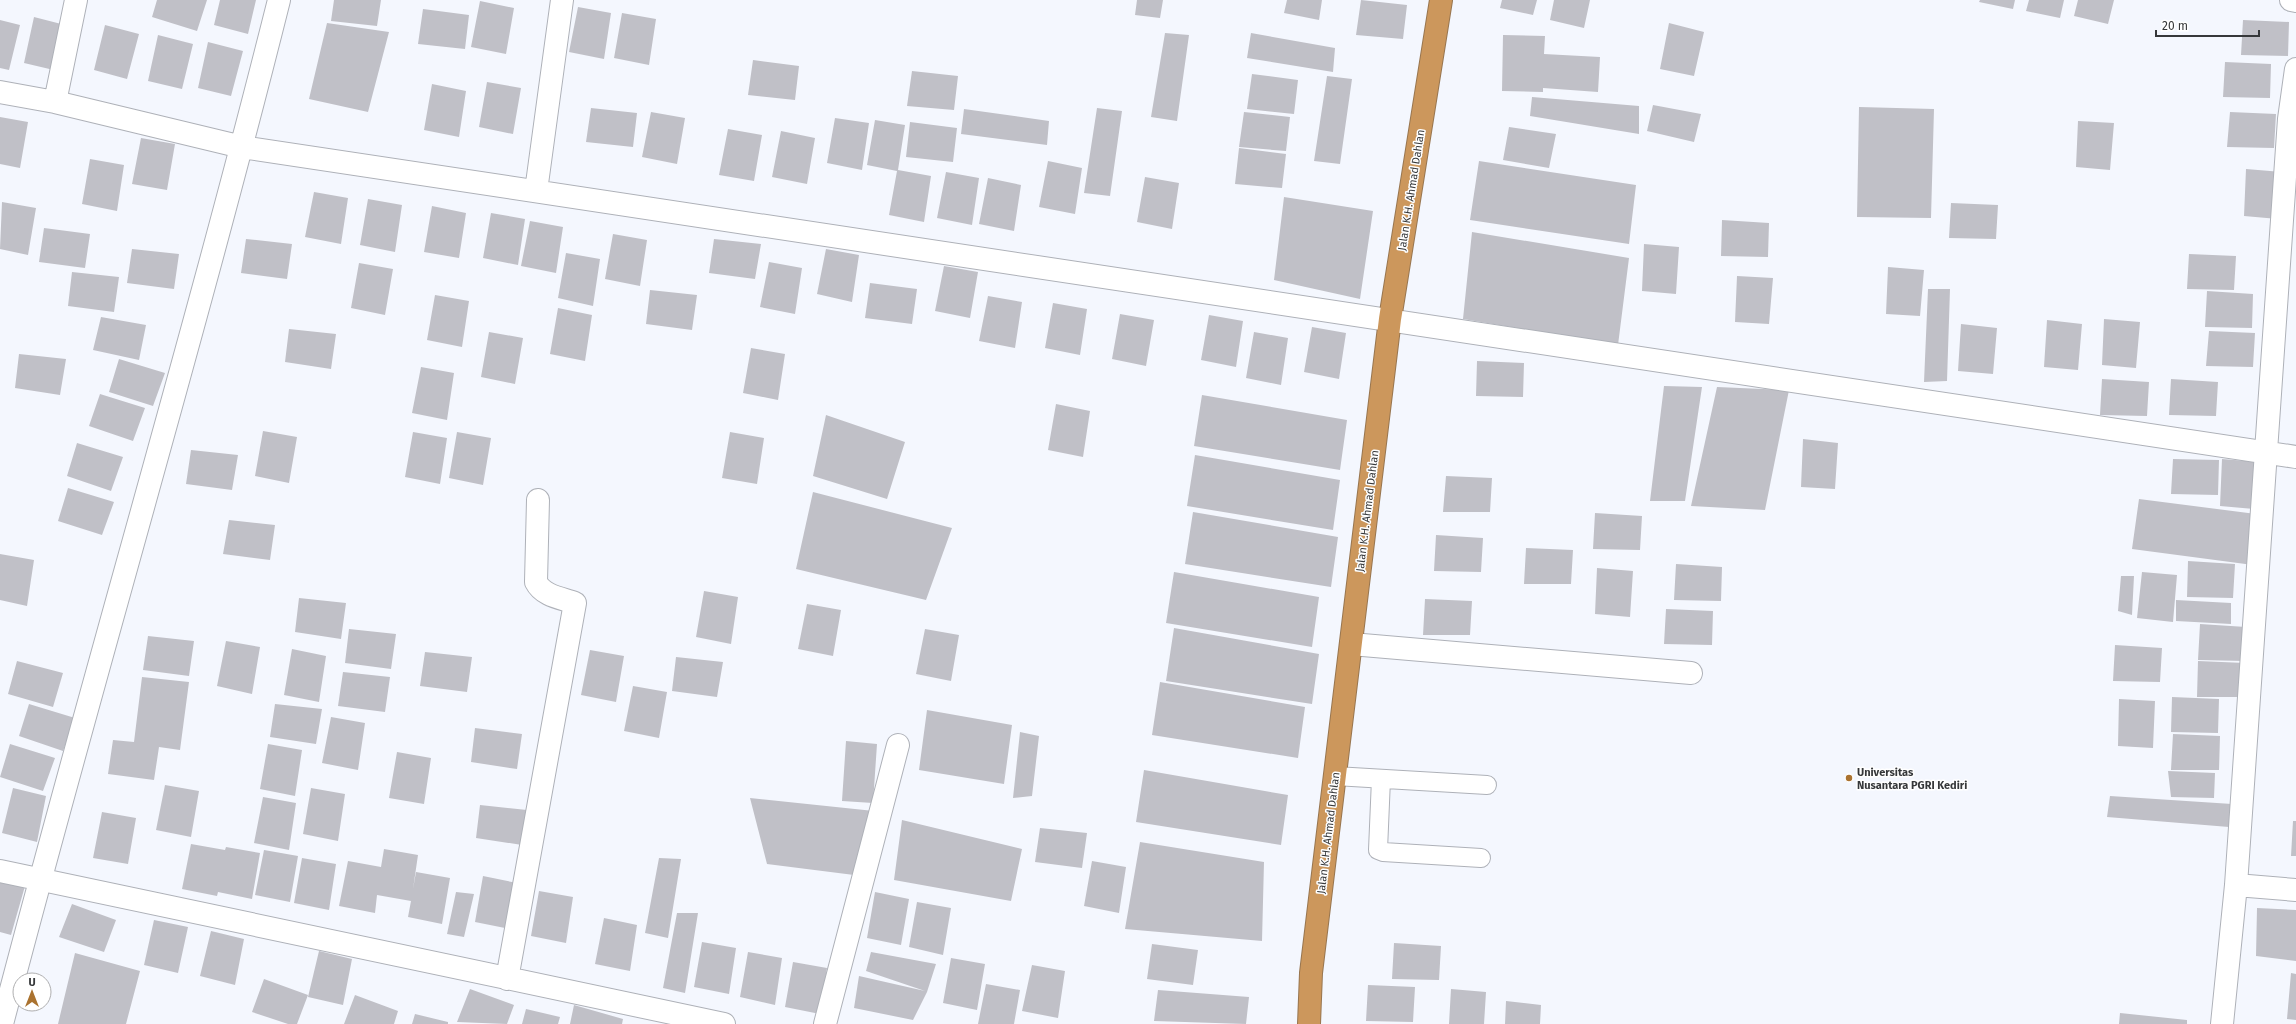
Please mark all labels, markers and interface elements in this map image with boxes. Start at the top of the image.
scale bar [2156,12,2259,38]
text: 20 m [2162,19,2188,33]
street label: Jalan K.H. Ahmad Dahlan [1395,129,1428,252]
street label: Jalan K.H. Ahmad Dahlan [1354,449,1381,573]
place label: Universitas Nusantara PGRI Kediri [1857,766,1967,792]
street label: Jalan K.H. Ahmad Dahlan [1315,771,1342,895]
marker: Universitas Nusantara PGRI Kediri [1844,773,1854,783]
north arrow [12,972,52,1012]
text: U [28,976,36,989]

